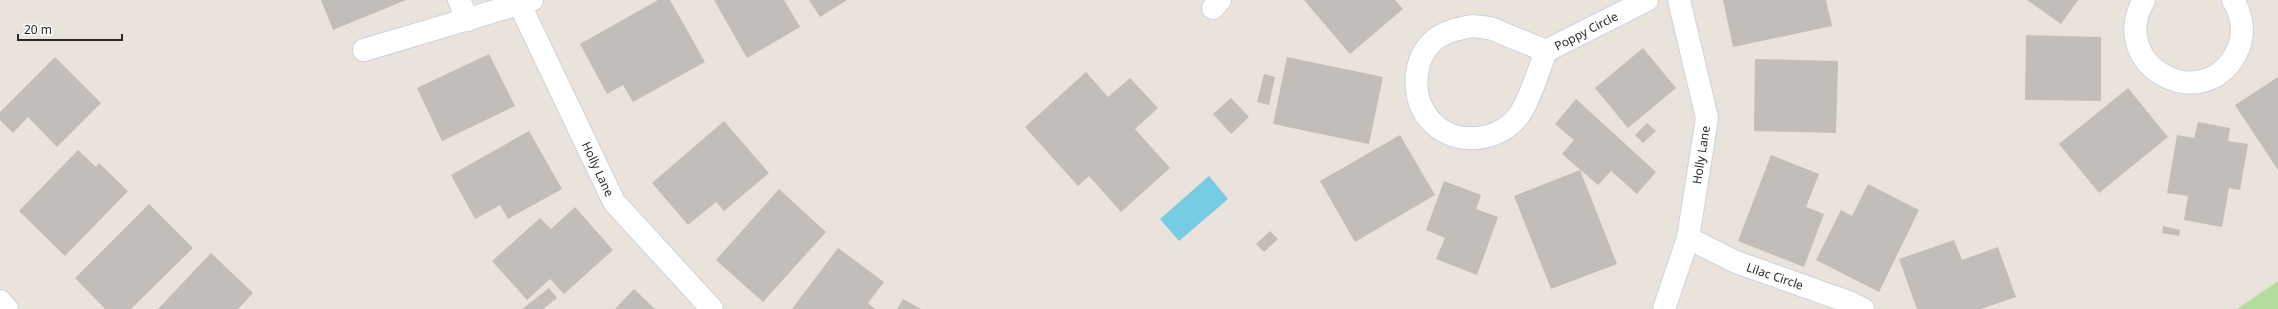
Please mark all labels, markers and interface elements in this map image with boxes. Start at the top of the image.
street label: Poppy Circle [1551,8,1621,54]
scale bar [18,16,122,42]
text: 20 m [24,21,52,38]
street label: Holly Lane [1688,124,1714,185]
street label: Holly Lane [578,139,618,199]
street label: Lilac Circle [1744,258,1806,294]

